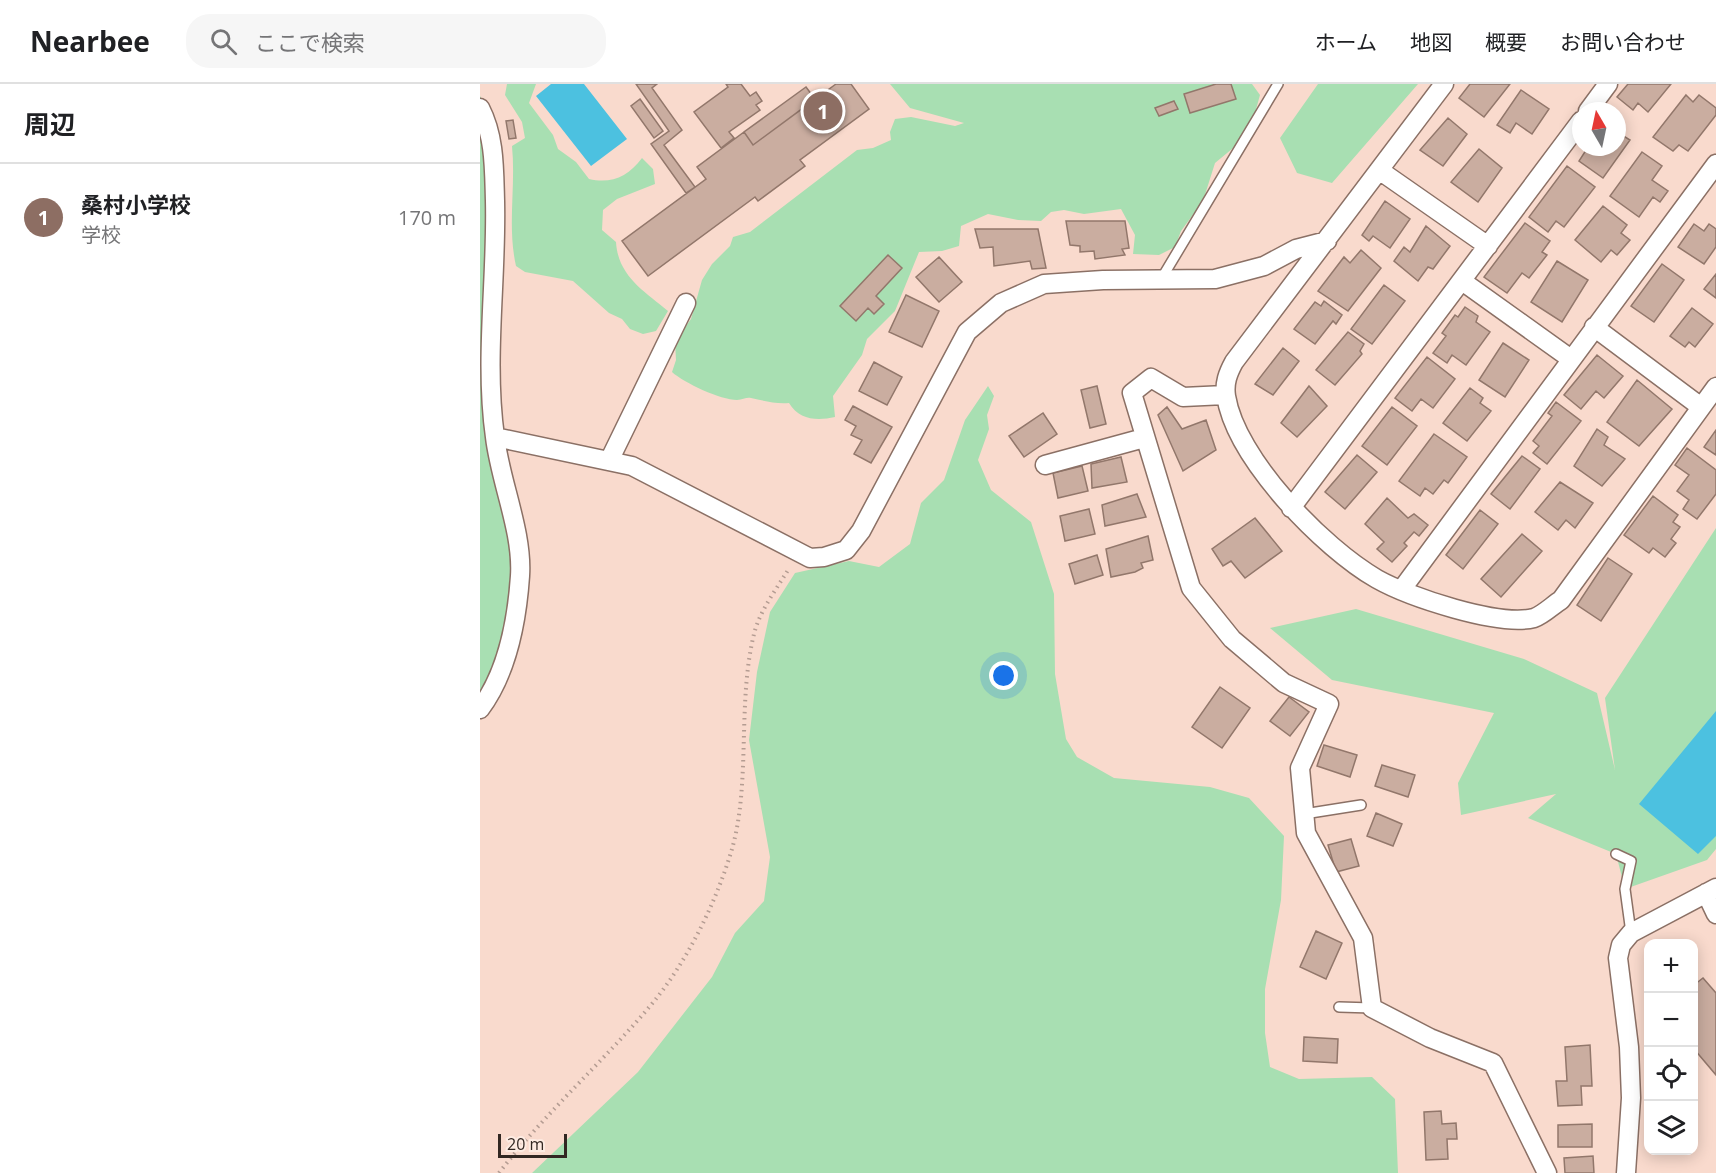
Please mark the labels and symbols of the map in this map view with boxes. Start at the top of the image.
pin: 1 [804,88,842,134]
north arrow [1572,102,1626,156]
your location [989,661,1018,690]
scale bar [498,1131,567,1158]

